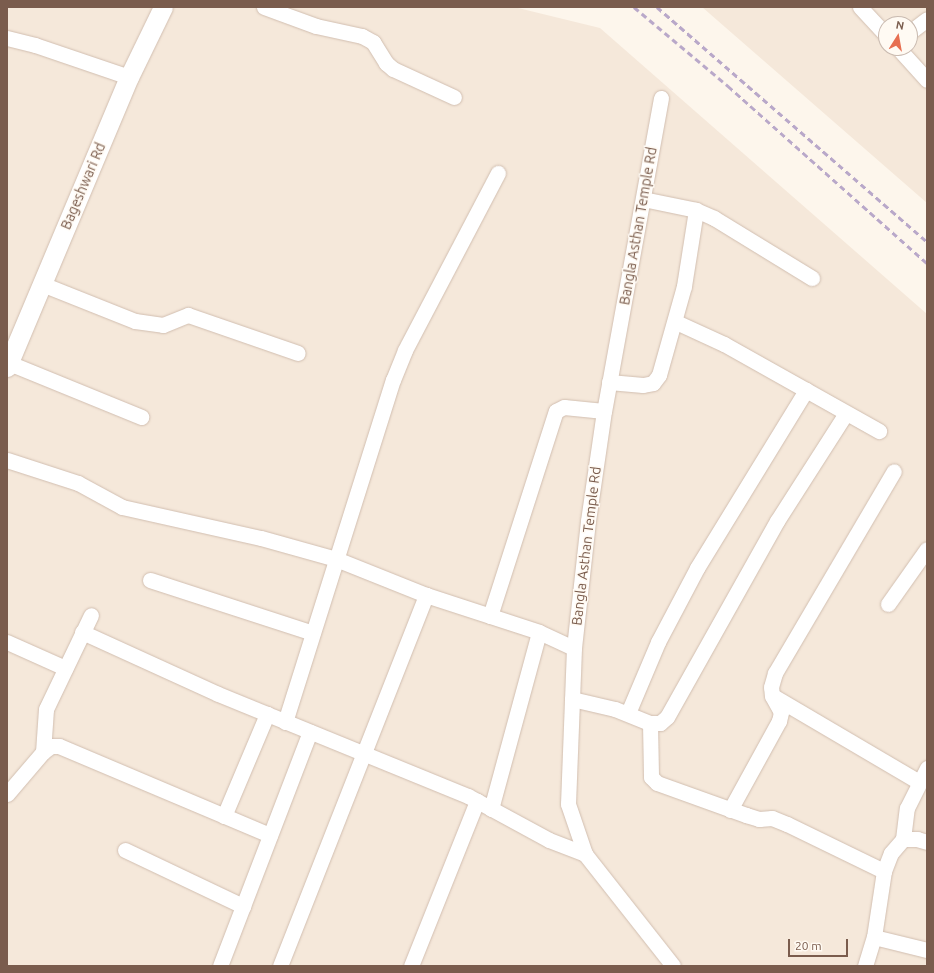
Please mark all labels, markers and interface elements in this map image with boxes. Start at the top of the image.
north arrow [878,16,918,56]
text: N [895,19,905,32]
street label: Bageshwari Rd [57,140,109,232]
street label: Bangla Asthan Temple Rd [616,146,660,306]
street label: Bangla Asthan Temple Rd [568,466,604,626]
scale bar [790,931,850,957]
text: 20 m [795,939,822,952]

